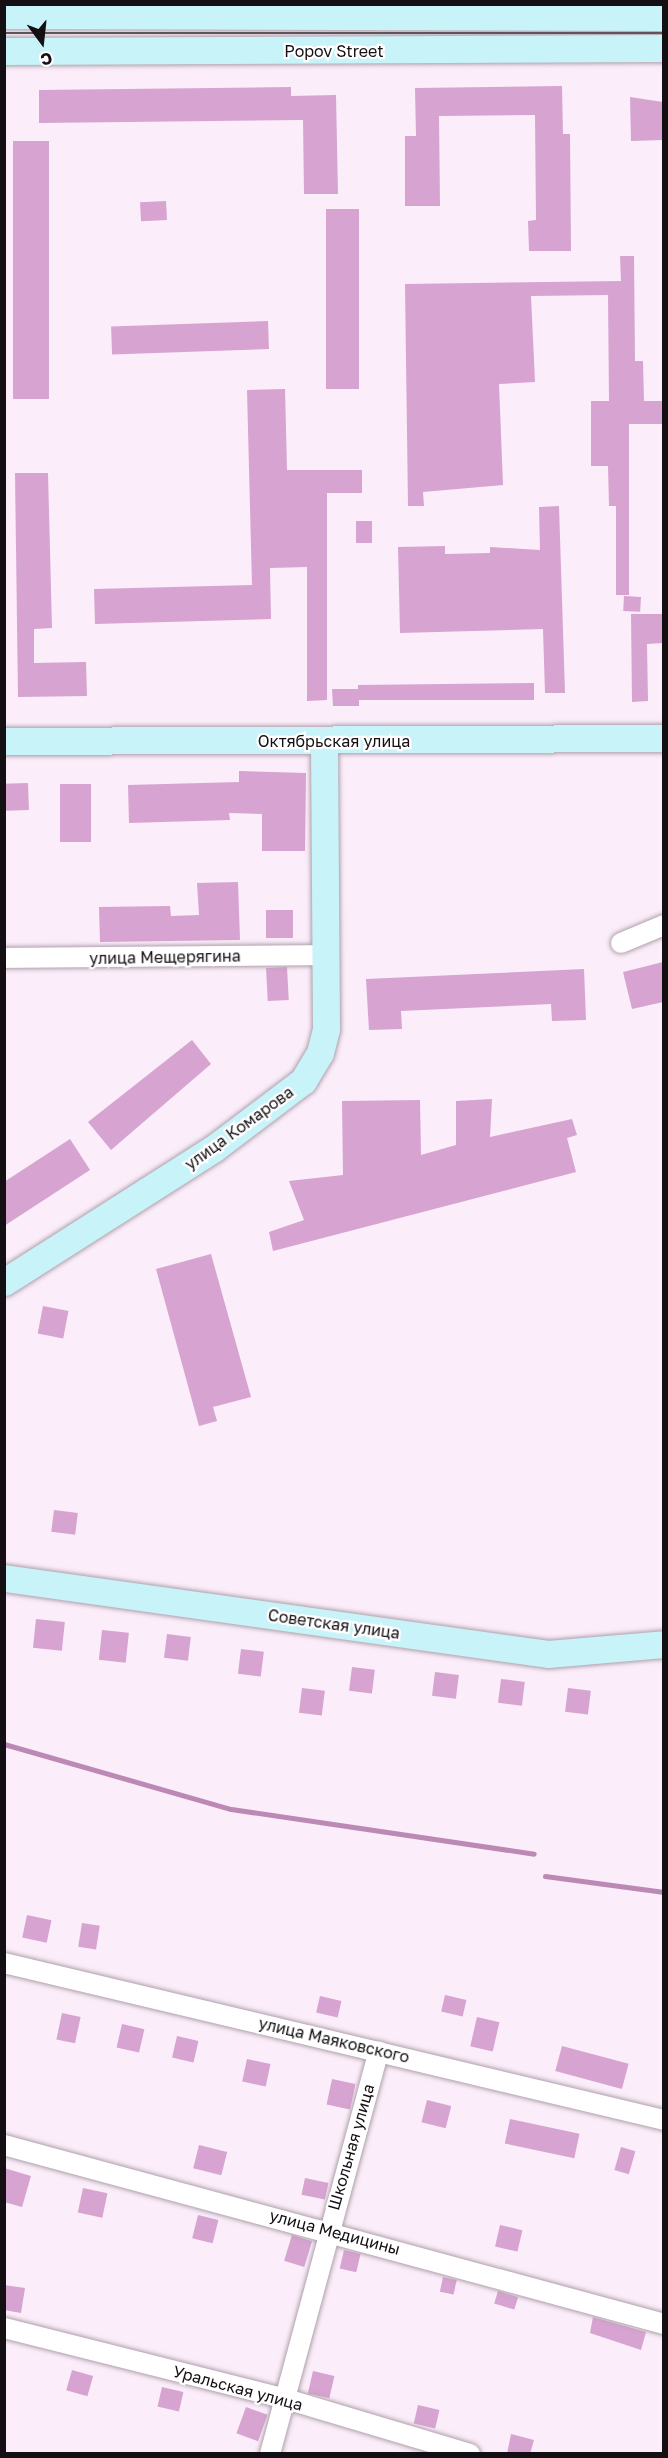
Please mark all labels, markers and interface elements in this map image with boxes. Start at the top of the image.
north arrow [12,12,72,72]
street label: Popov Street [284,41,384,61]
text: С [39,48,55,71]
street label: Октябрьская улица [258,731,410,751]
street label: улица Мещерягина [89,946,241,968]
street label: улица Комарова [181,1082,297,1174]
street label: Советская улица [267,1605,401,1643]
street label: улица Маяковского [257,2013,411,2067]
street label: Школьная улица [324,2082,378,2212]
street label: улица Медицины [268,2205,402,2259]
street label: Уральская улица [171,2361,305,2415]

